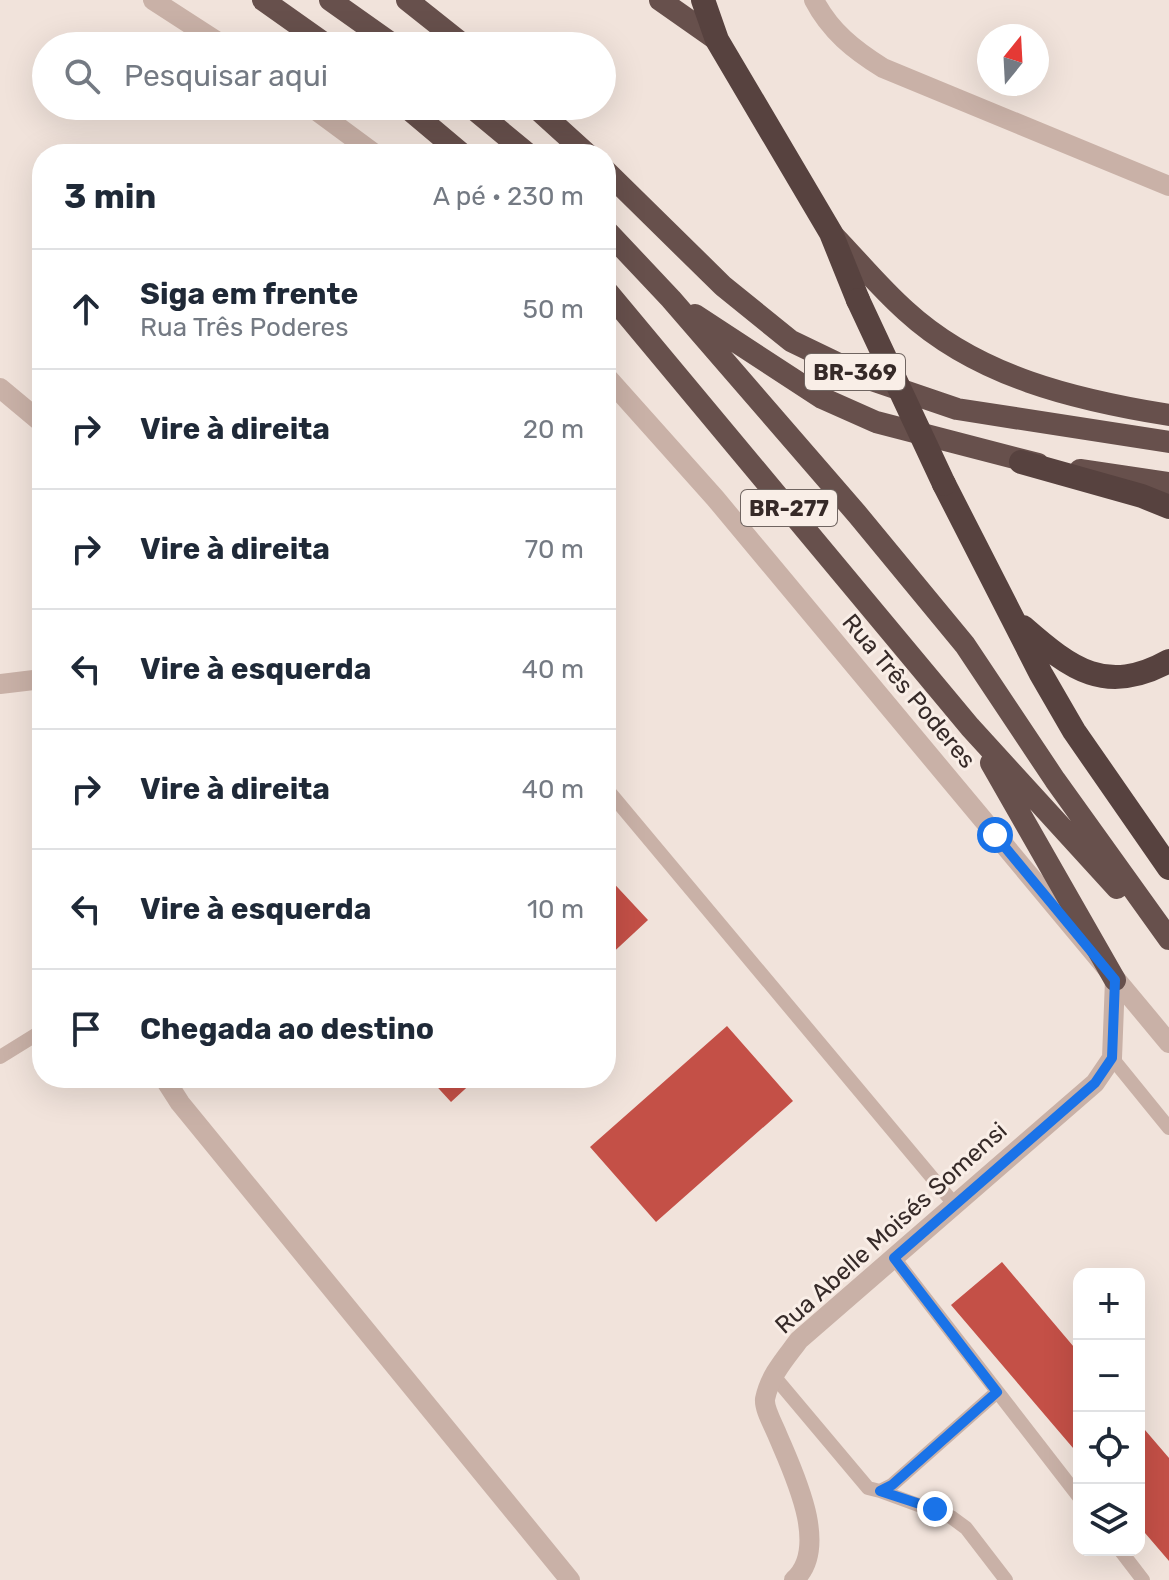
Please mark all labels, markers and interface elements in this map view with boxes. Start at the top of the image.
north arrow [977,24,1049,96]
search box [32,32,616,120]
icon: search [60,54,104,98]
text: Pesquisar aqui [124,58,328,94]
text: 3 min [64,176,156,217]
text: A pé · 230 m [433,181,584,212]
text: Siga em frente [140,276,358,312]
icon: ahead [64,287,108,331]
text: 50 m [523,294,584,325]
text: Rua Três Poderes [140,312,348,343]
road number: BR-369 [805,354,905,390]
icon: right [64,407,108,451]
text: Vire à direita [140,411,330,447]
text: 20 m [523,414,584,445]
road number: BR-277 [741,490,837,526]
icon: right [64,527,108,571]
text: Vire à direita [140,531,330,567]
text: 70 m [525,534,584,565]
street label: Rua Três Poderes [836,608,982,774]
icon: left [64,647,108,691]
text: Vire à esquerda [140,651,371,687]
text: 40 m [522,654,584,685]
icon: right [64,767,108,811]
text: Vire à direita [140,771,330,807]
text: 40 m [522,774,584,805]
route start [977,817,1013,853]
icon: left [64,887,108,931]
text: Vire à esquerda [140,891,371,927]
text: 10 m [527,894,584,925]
icon: arrive [64,1007,108,1051]
text: Chegada ao destino [140,1011,434,1047]
street label: Rua Abelle Moisés Somensi [769,1117,1013,1339]
map controls [1073,1268,1145,1556]
button: + [1073,1268,1145,1340]
button: − [1073,1340,1145,1412]
button: locate [1073,1412,1145,1484]
button: layers [1073,1484,1145,1556]
route end [917,1491,953,1527]

